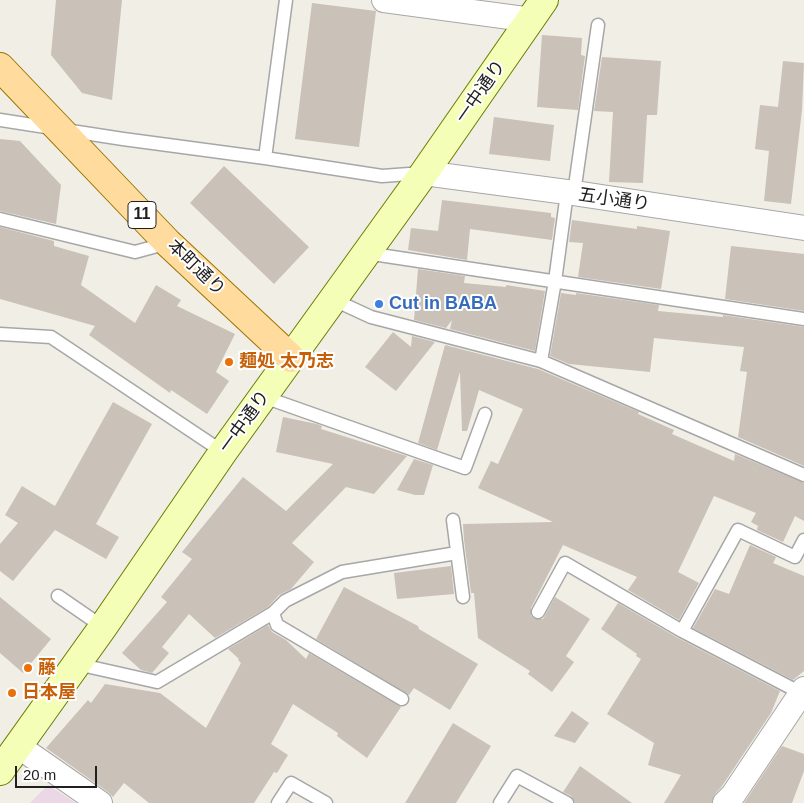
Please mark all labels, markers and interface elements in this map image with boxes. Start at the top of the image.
street label: 一中通り [452,56,510,128]
street label: 五小通り [577,184,651,216]
road number: 11 [128,202,156,228]
street label: 本町通り [163,235,229,301]
place label: Cut in BABA [389,293,497,315]
marker: Cut in BABA [373,298,385,310]
place label: 麺処 太乃志 [239,351,334,373]
marker: 麺処 太乃志 [223,356,235,368]
street label: 一中通り [215,387,275,457]
place label: 藤 [38,657,56,679]
marker: 藤 [22,662,34,674]
place label: 日本屋 [22,682,76,704]
marker: 日本屋 [6,687,18,699]
scale bar [18,756,100,788]
text: 20 m [23,766,56,783]

